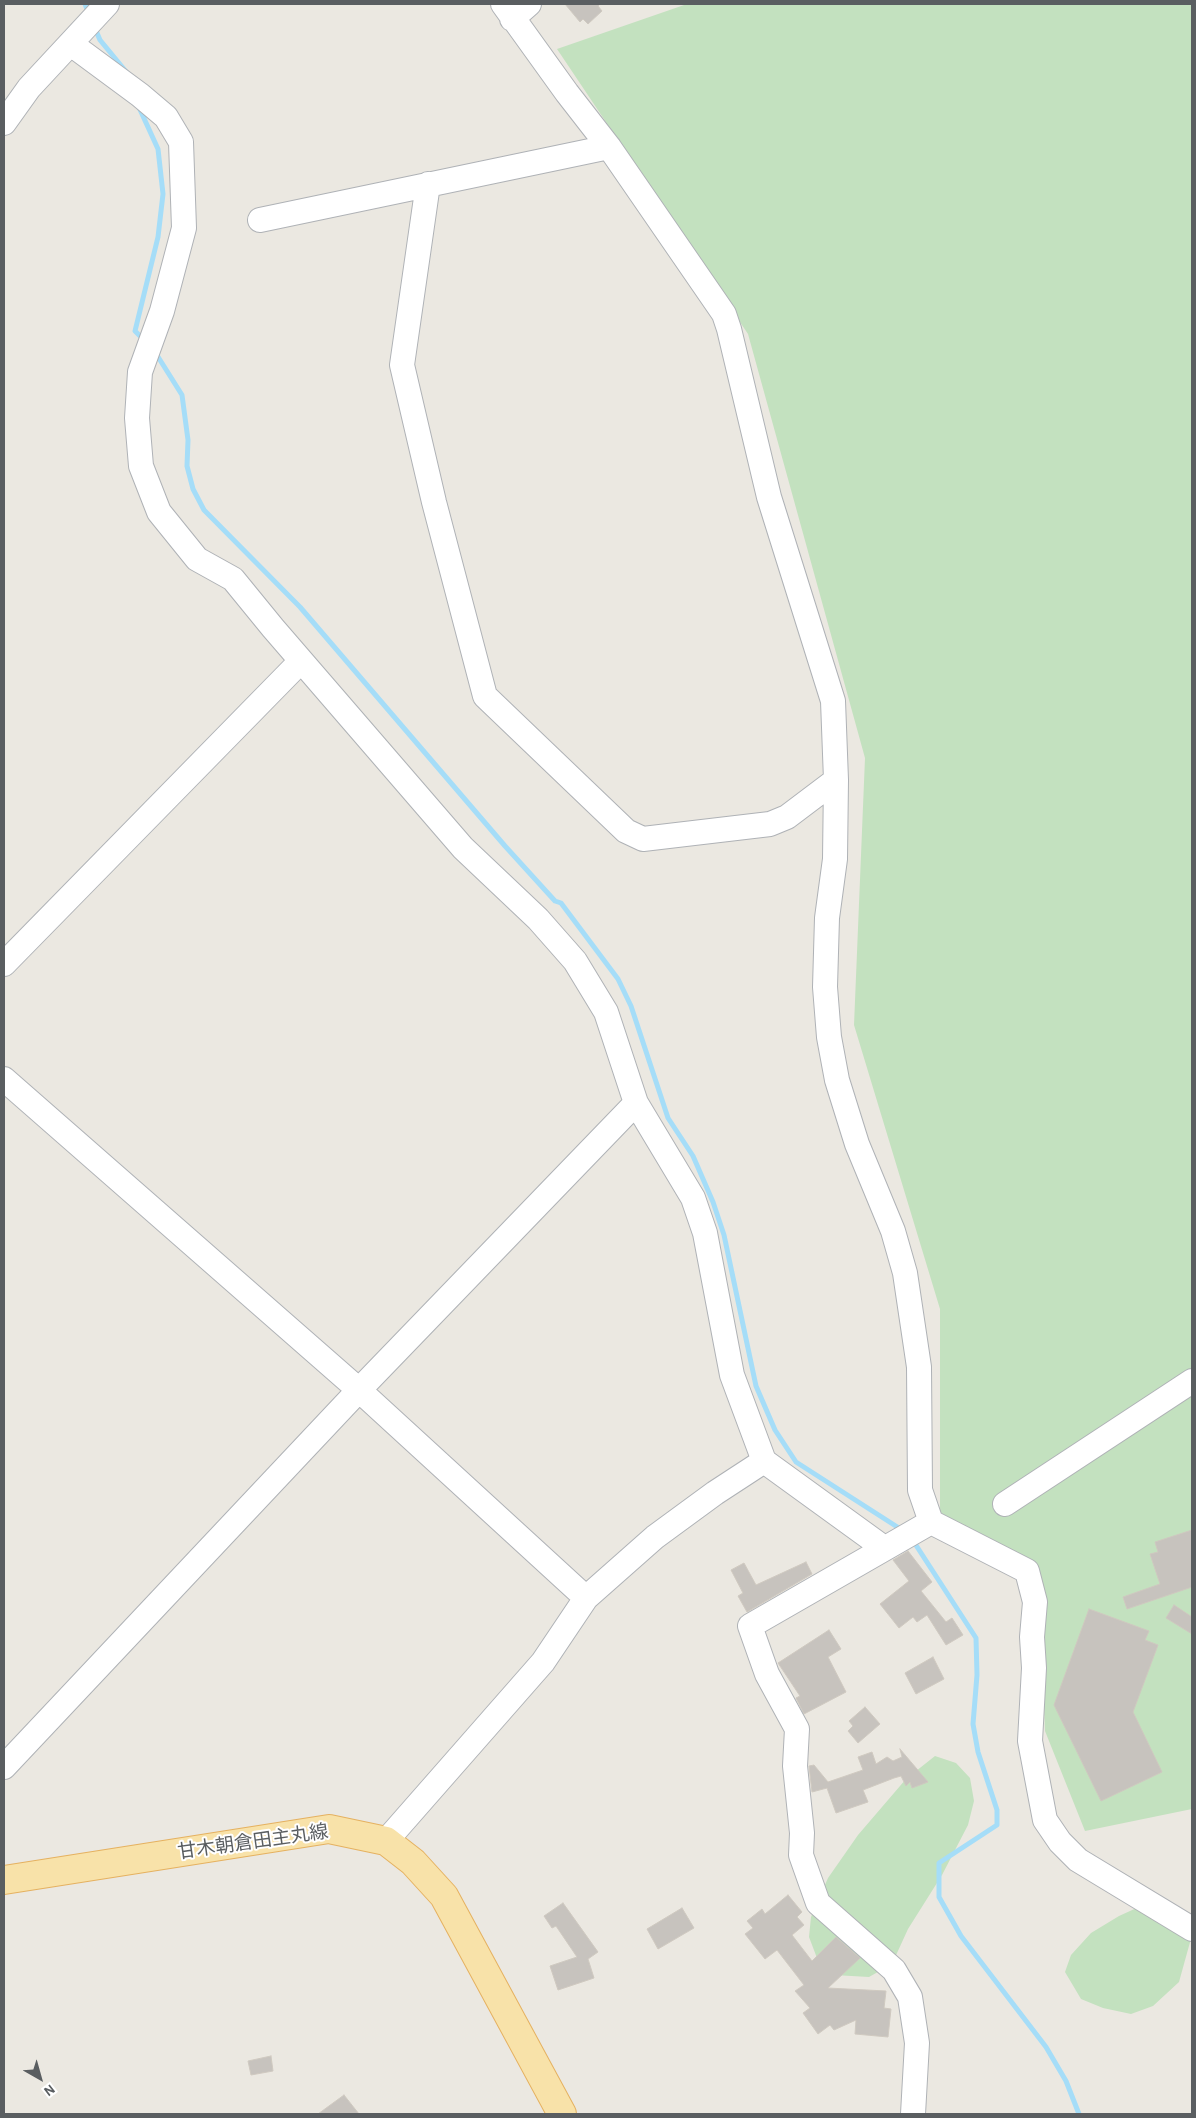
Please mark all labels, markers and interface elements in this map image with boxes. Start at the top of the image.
street label: 甘木朝倉田主丸線 [176,1820,330,1864]
north arrow [15,2053,65,2103]
text: N [41,2081,57,2098]

